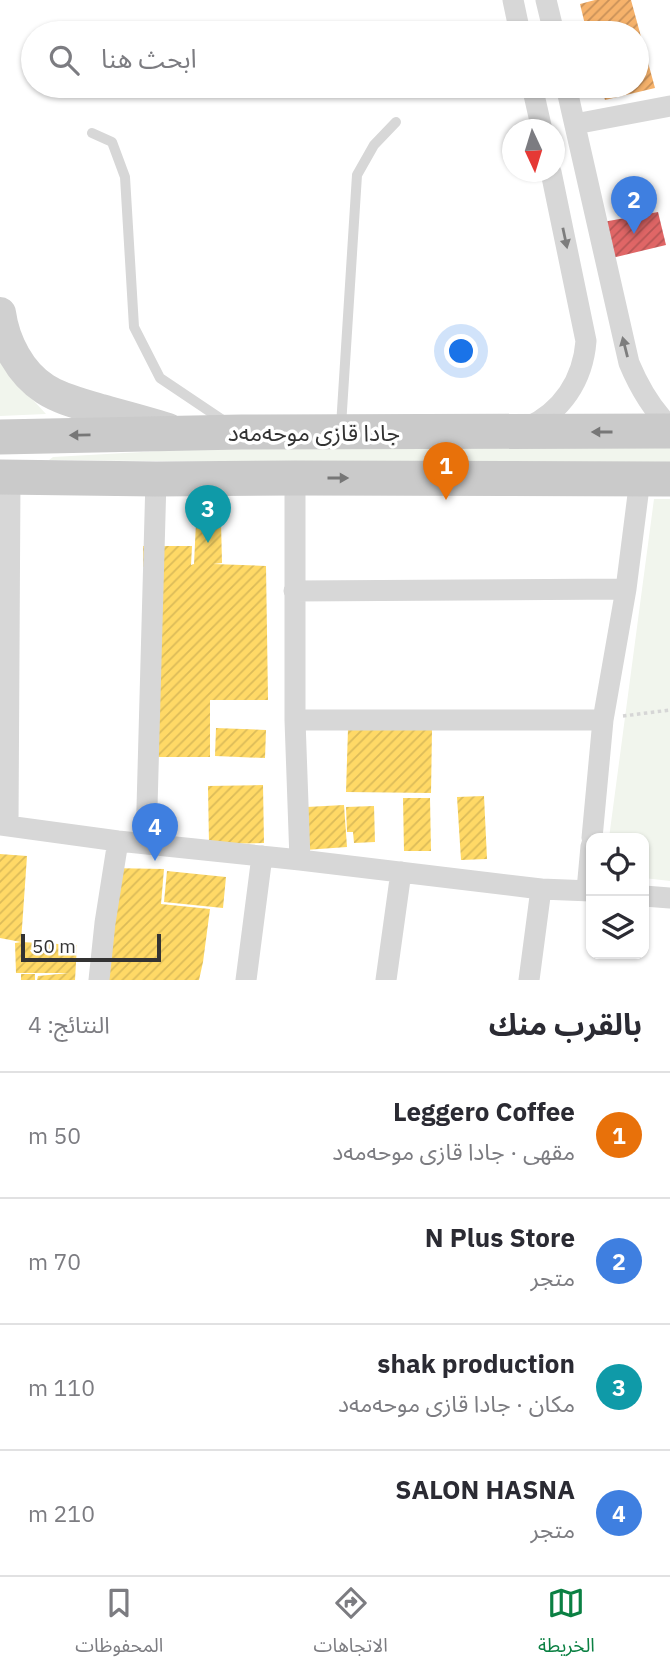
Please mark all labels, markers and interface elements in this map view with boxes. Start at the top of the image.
search box [21,21,649,98]
icon: search [45,41,83,79]
text: ابحث هنا [101,41,197,75]
north arrow [502,119,565,182]
pin: 2 [611,176,657,234]
one-way arrow [559,227,570,249]
your location [444,334,478,368]
one-way arrow [619,336,630,358]
street label: جادا قازی موحەمەد [228,417,400,447]
one-way arrow [591,426,613,438]
one-way arrow [69,430,91,441]
pin: 1 [423,442,469,500]
one-way arrow [327,472,349,484]
pin: 3 [185,485,231,543]
pin: 4 [132,803,178,861]
map controls [586,833,649,959]
button: locate [586,833,649,896]
button: layers [586,896,649,959]
scale bar [21,931,161,963]
text: 50 m [32,934,76,958]
text: بالقرب منك [489,1004,642,1043]
text: النتائج: 4 [28,1009,110,1039]
text: Leggero Coffee [393,1094,575,1128]
text: 50 m [28,1120,81,1150]
text: 1 [612,1120,626,1150]
text: مقهى · جادا قازی موحەمەد [332,1136,575,1166]
text: N Plus Store [425,1220,575,1254]
text: 70 m [28,1246,81,1276]
text: 2 [612,1246,626,1276]
text: متجر [531,1262,575,1292]
text: shak production [377,1346,575,1380]
text: 110 m [28,1372,95,1402]
text: 3 [612,1372,626,1402]
text: مكان · جادا قازی موحەمەد [338,1388,575,1418]
text: SALON HASNA [395,1472,575,1506]
text: 210 m [28,1498,95,1528]
text: 4 [612,1498,626,1528]
text: متجر [531,1514,575,1544]
tab: المحفوظات [75,1584,163,1666]
tab: الاتجاهات [314,1584,388,1666]
tab: الخريطة [538,1584,595,1666]

